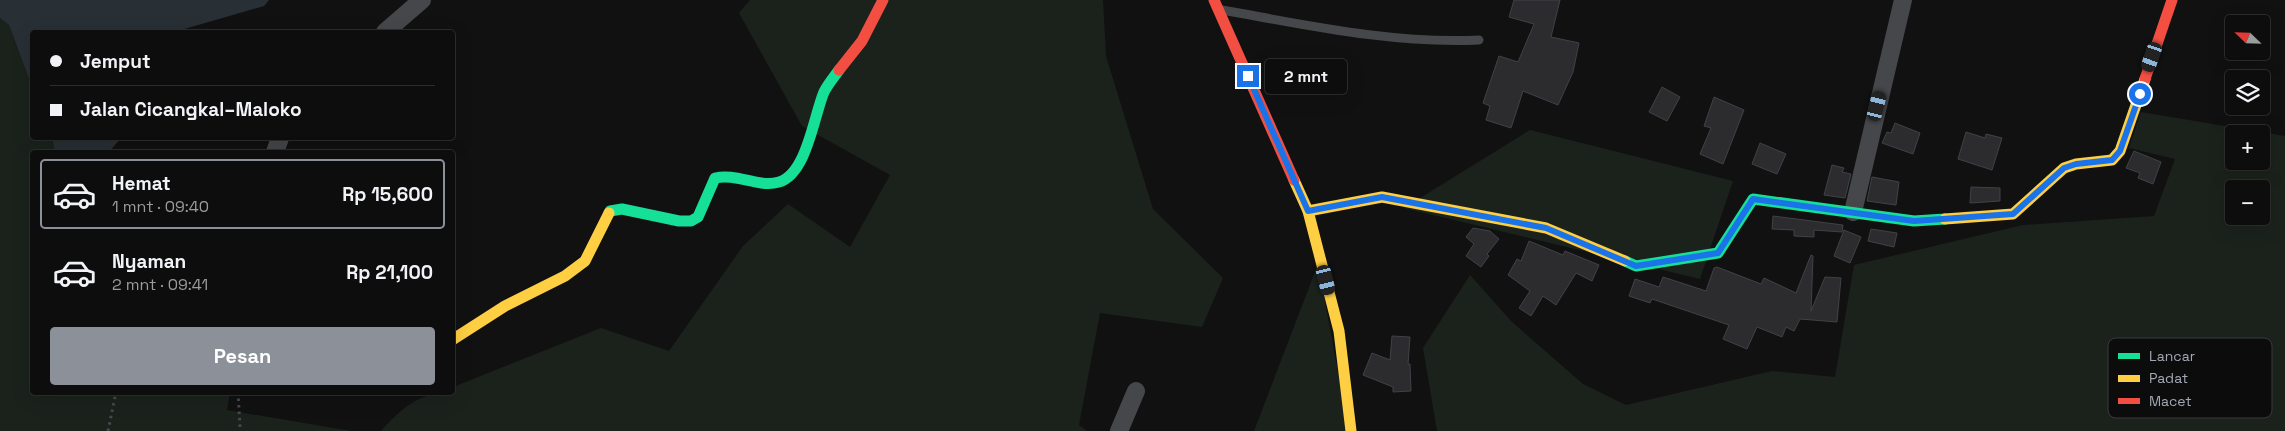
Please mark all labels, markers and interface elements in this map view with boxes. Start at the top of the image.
north arrow [2225,15,2270,60]
map controls [2225,15,2270,225]
car [2140,40,2163,74]
text: Jemput [80,49,151,74]
callout: 2 mnt [1266,58,1348,94]
route end [1237,65,1259,87]
text: 2 mnt [1284,66,1328,87]
button: layers [2225,70,2270,115]
route start [2129,83,2151,105]
car [1866,90,1887,122]
text: Jalan Cicangkal–Maloko [80,97,302,122]
button: + [2225,125,2270,170]
text: Hemat [112,171,171,196]
icon: car [52,172,97,217]
button: − [2225,180,2270,225]
text: Rp 15,600 [342,182,433,207]
text: 1 mnt · 09:40 [112,196,209,217]
text: Nyaman [112,249,186,274]
icon: car [52,250,97,295]
text: Rp 21,100 [346,260,433,285]
car [1315,264,1336,296]
text: 2 mnt · 09:41 [112,274,208,295]
button: Pesan [50,327,435,385]
legend [2108,338,2272,418]
text: Lancar [2149,347,2195,365]
text: Padat [2149,369,2188,387]
text: Macet [2149,392,2192,410]

